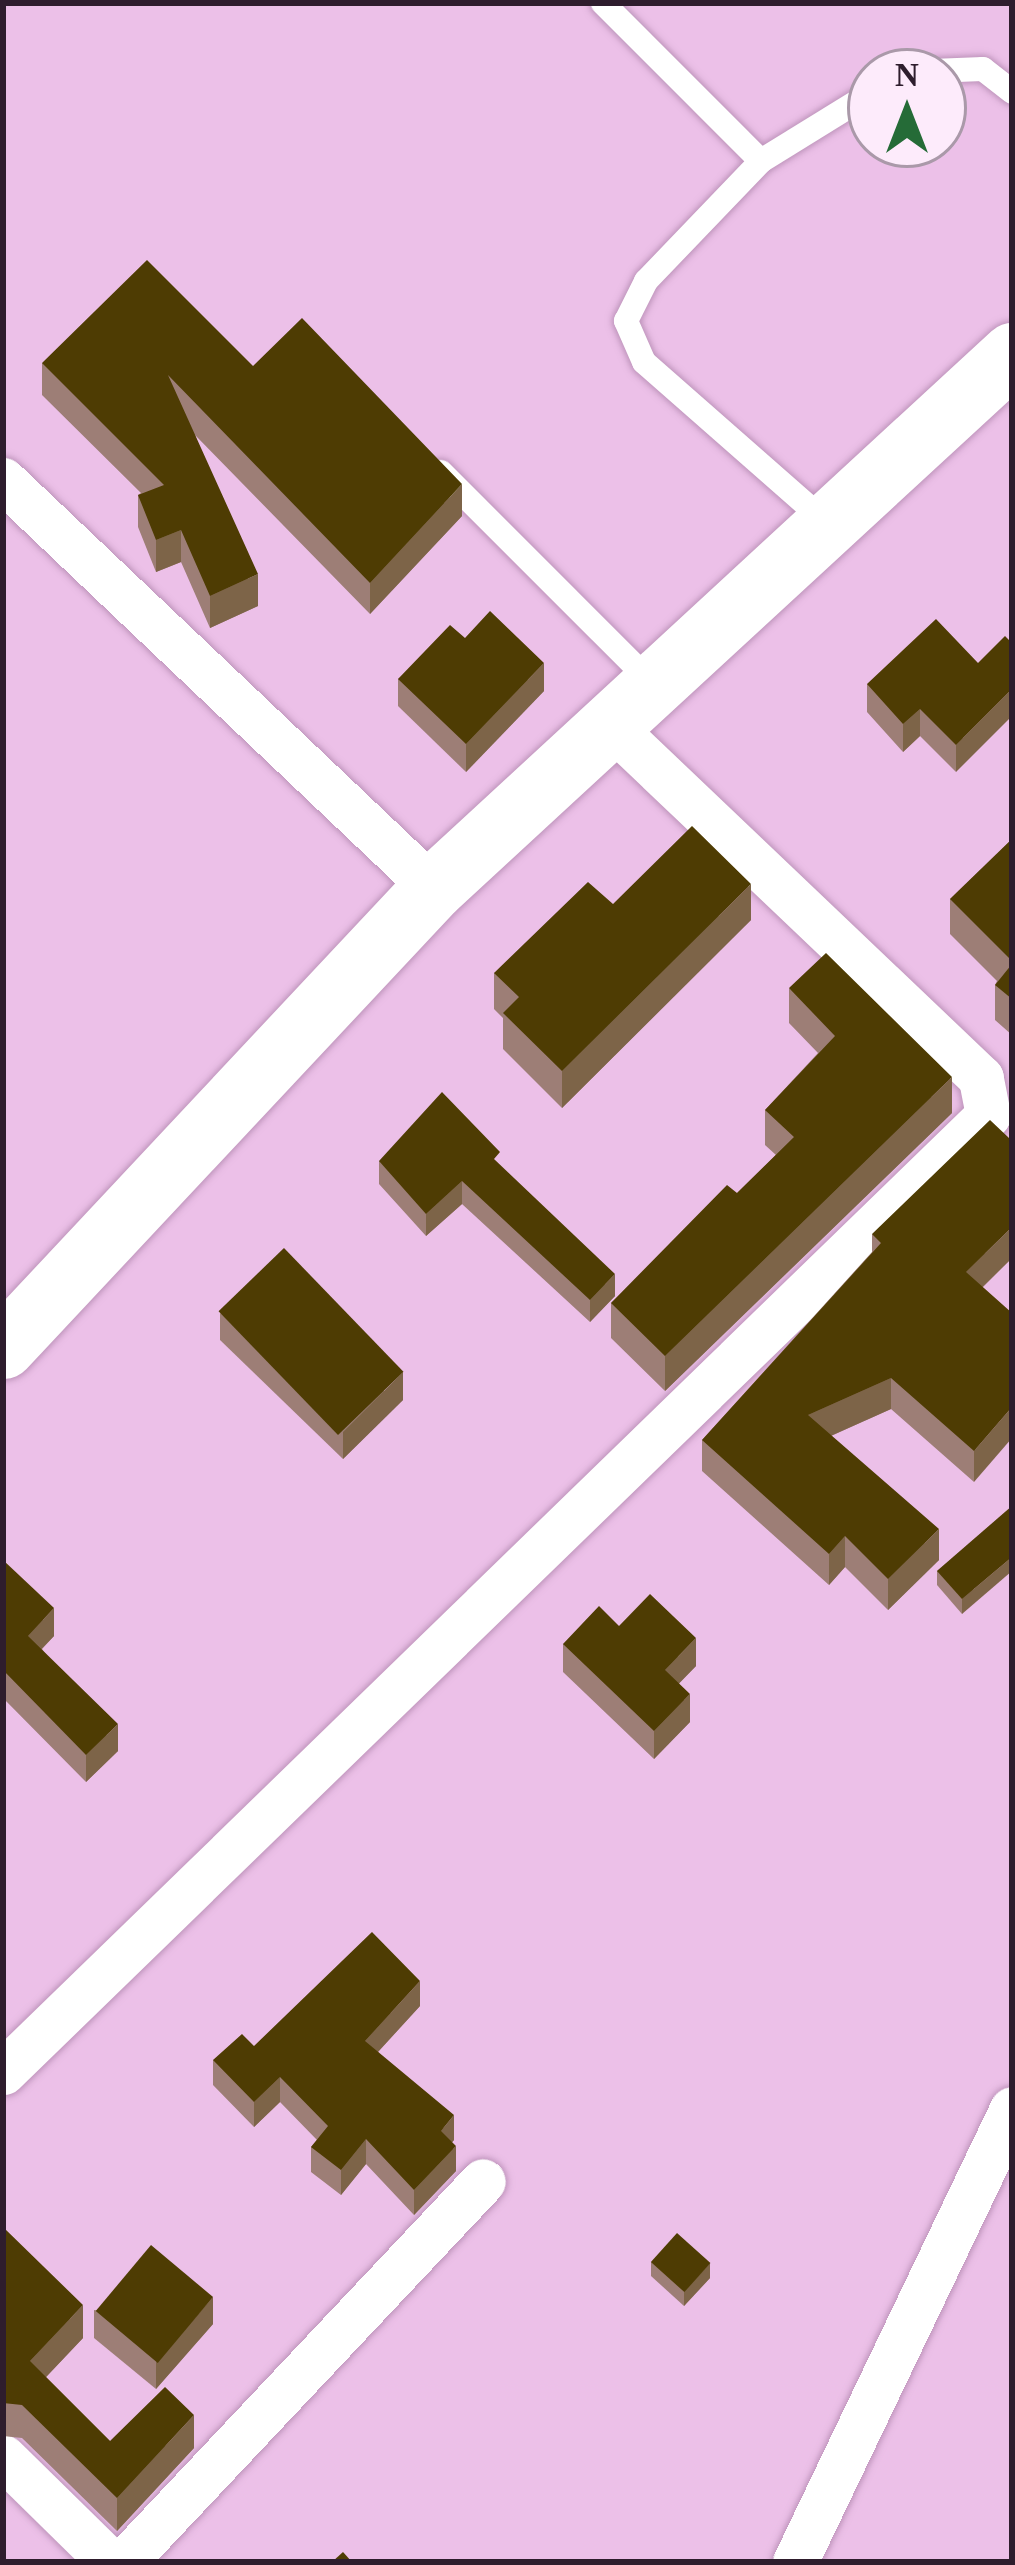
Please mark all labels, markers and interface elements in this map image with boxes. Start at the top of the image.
north arrow [847,48,967,168]
text: N [895,57,919,93]

